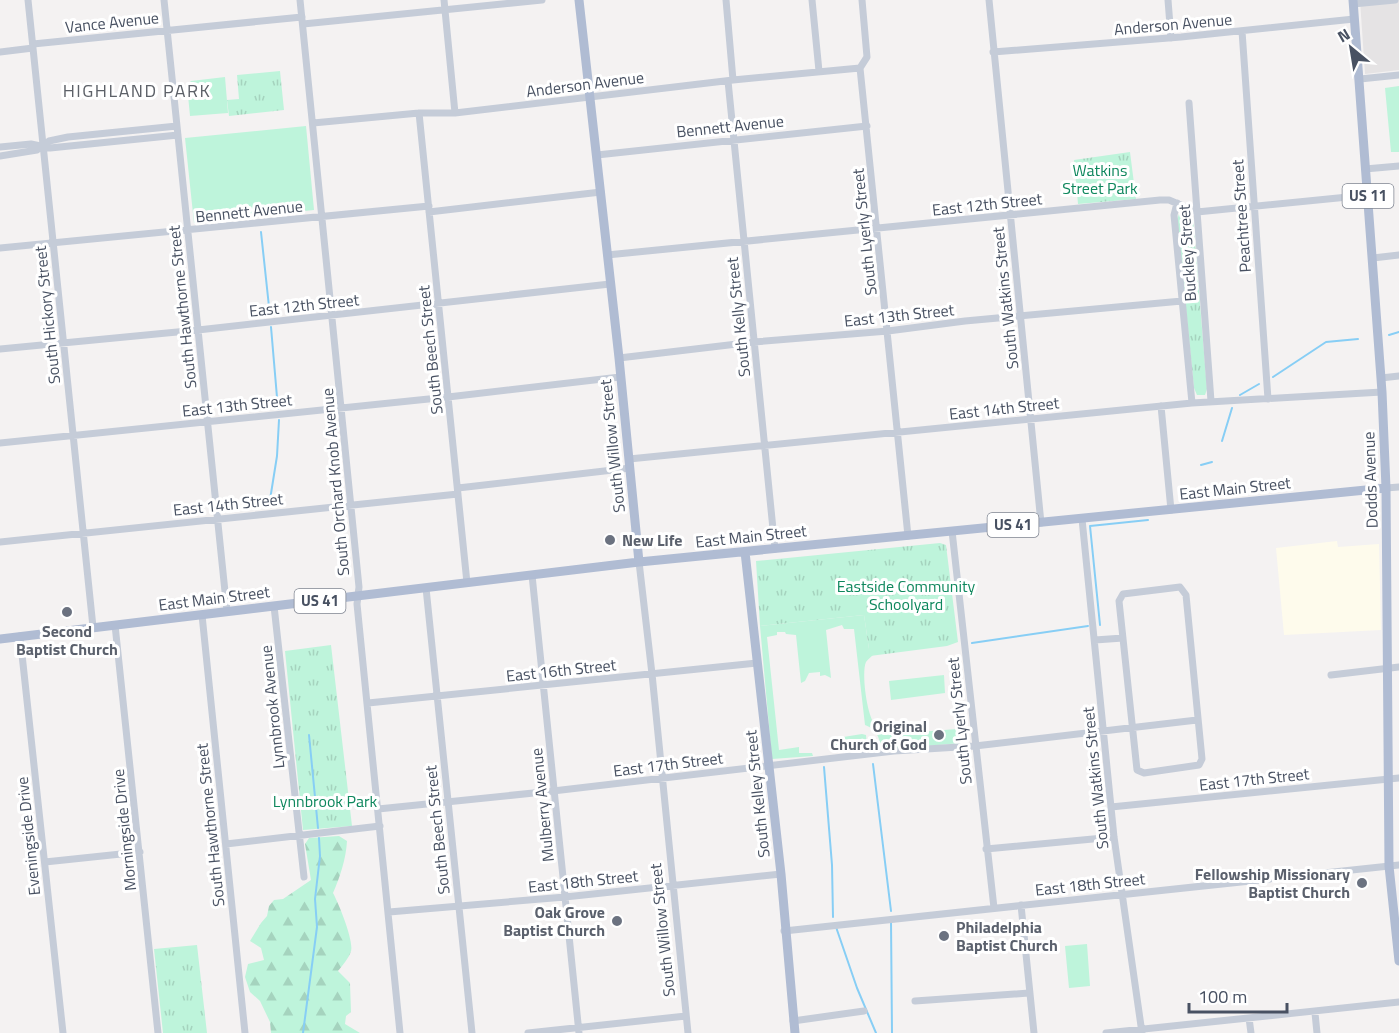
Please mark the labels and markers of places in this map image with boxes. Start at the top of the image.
place label: New Life [622,528,683,552]
marker: New Life [603,533,617,547]
marker: Second Baptist Church [60,605,74,619]
place label: Second Baptist Church [16,619,118,661]
place label: Original Church of God [830,714,927,756]
marker: Original Church of God [932,728,946,742]
place label: Fellowship Missionary Baptist Church [1195,862,1350,904]
marker: Fellowship Missionary Baptist Church [1355,876,1369,890]
place label: Oak Grove Baptist Church [503,900,605,942]
marker: Oak Grove Baptist Church [610,914,624,928]
place label: Philadelphia Baptist Church [956,915,1058,957]
marker: Philadelphia Baptist Church [937,929,951,943]

